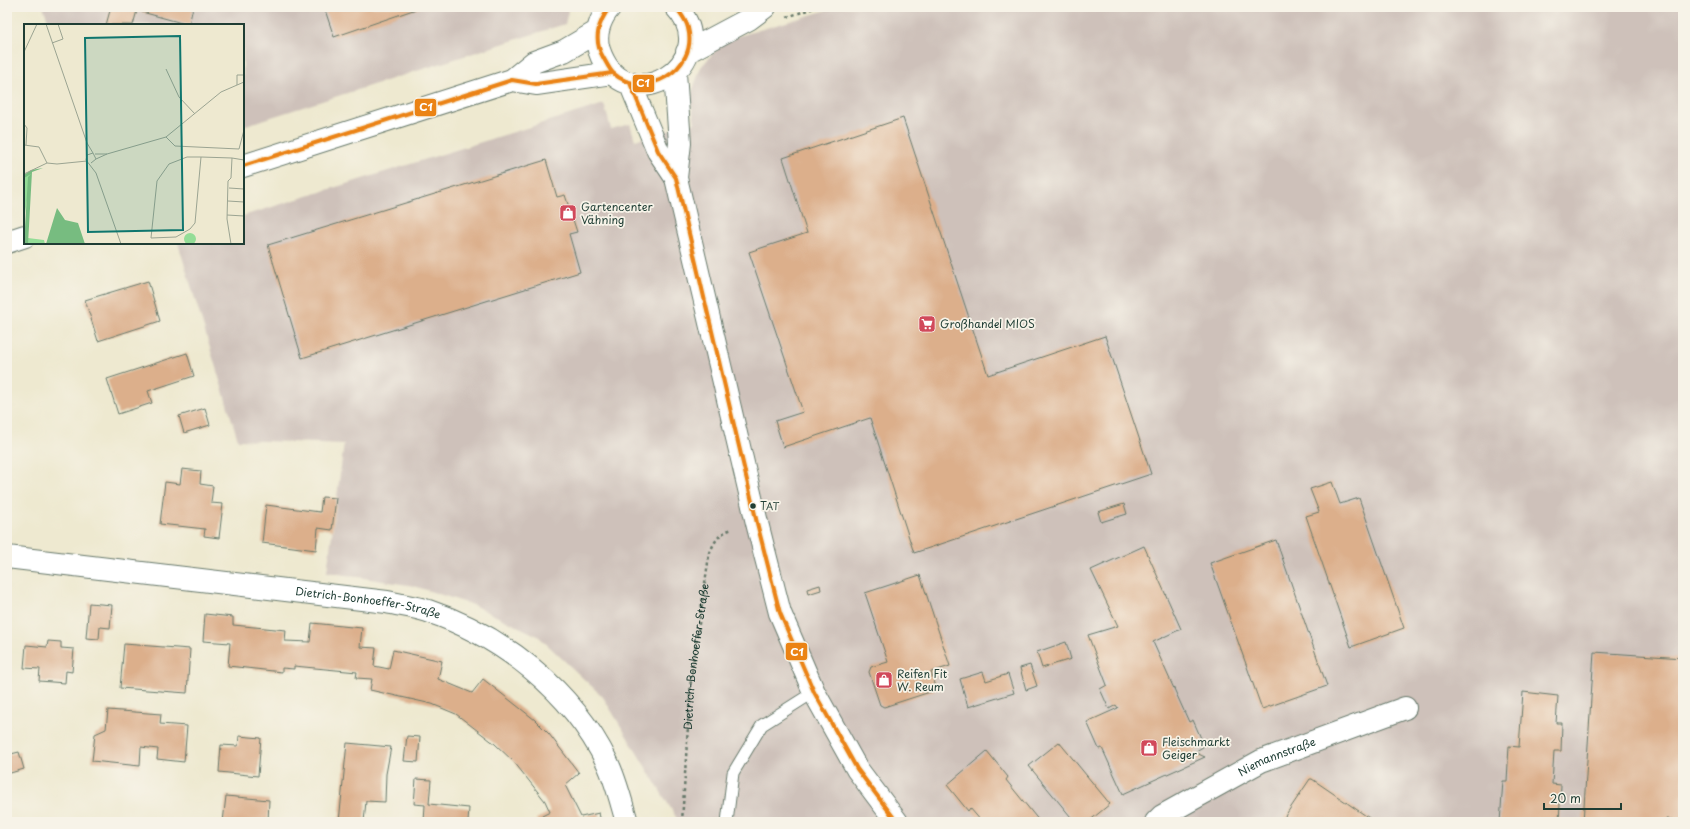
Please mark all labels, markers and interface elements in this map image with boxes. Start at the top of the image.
inset map [24,24,244,244]
line badge: C1 [632,74,655,93]
text: C1 [636,74,650,91]
line badge: C1 [414,98,437,117]
text: C1 [419,98,433,115]
place label: Gartencenter Vähning [581,198,654,228]
shop icon: Gartencenter Vähning [558,203,578,223]
supermarket icon: Großhandel MIOS [917,314,937,334]
place label: Großhandel MIOS [940,315,1035,332]
place label: TAT [760,498,780,513]
marker: TAT [748,501,758,511]
street label: Dietrich-Bonhoeffer-Straße [294,582,443,623]
street label: Dietrich-Bonhoeffer-Straße [679,582,713,730]
line badge: C1 [785,642,808,661]
text: C1 [790,643,804,660]
place label: Reifen Fit W. Reum [897,665,948,695]
shop icon: Reifen Fit W. Reum [874,670,894,690]
place label: Fleischmarkt Geiger [1162,733,1230,763]
street label: Niemannstraße [1235,733,1318,780]
shop icon: Fleischmarkt Geiger [1139,738,1159,758]
scale bar [1544,785,1621,811]
text: 20 m [1550,789,1581,807]

